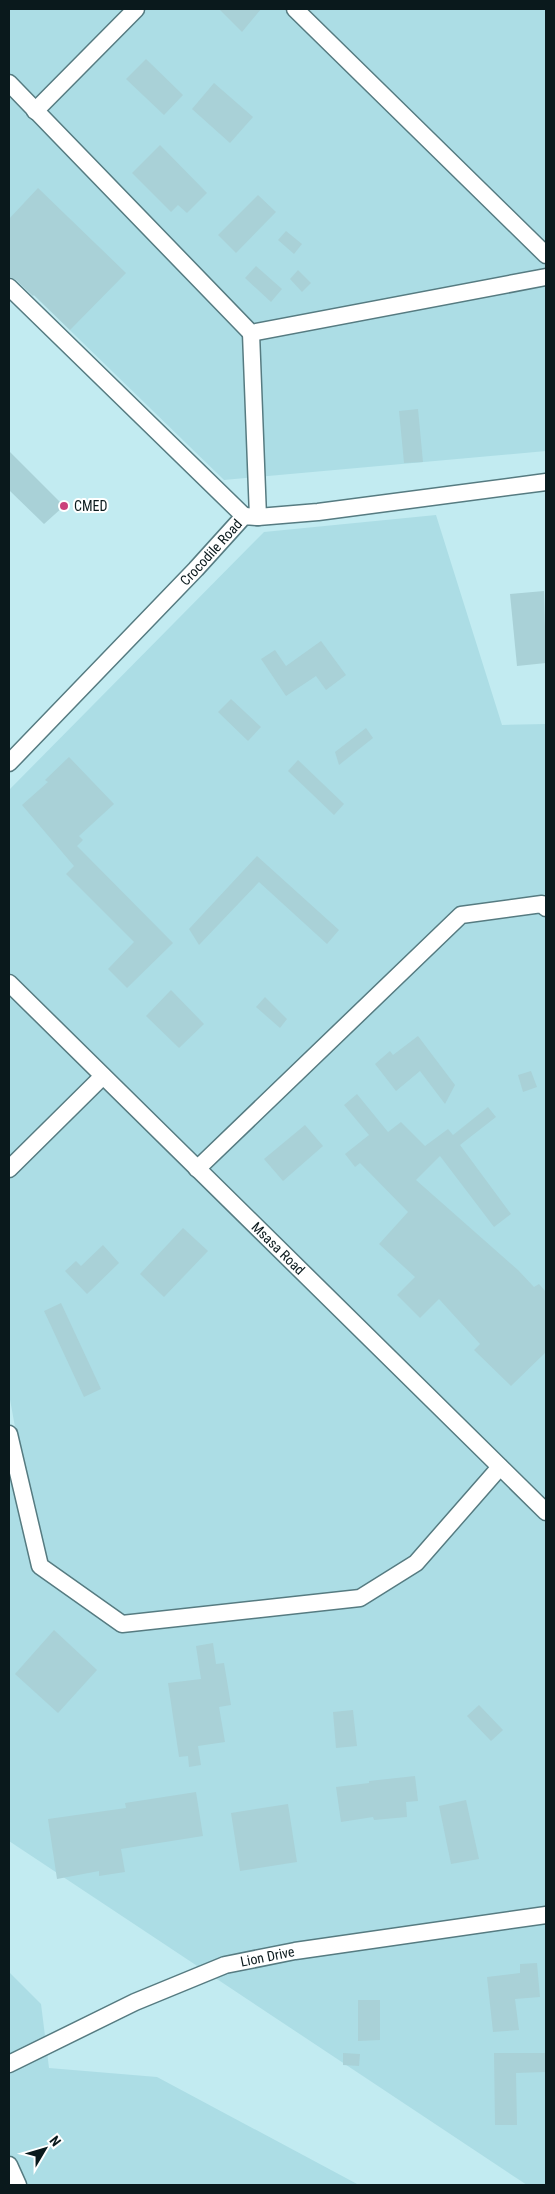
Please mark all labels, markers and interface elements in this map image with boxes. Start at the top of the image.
place label: CMED [74,498,107,514]
marker: CMED [58,500,70,512]
street label: Crocodile Road [177,516,245,589]
street label: Msasa Road [248,1219,308,1278]
street label: Lion Drive [239,1943,296,1970]
north arrow [20,2124,70,2174]
text: N [46,2133,64,2149]

